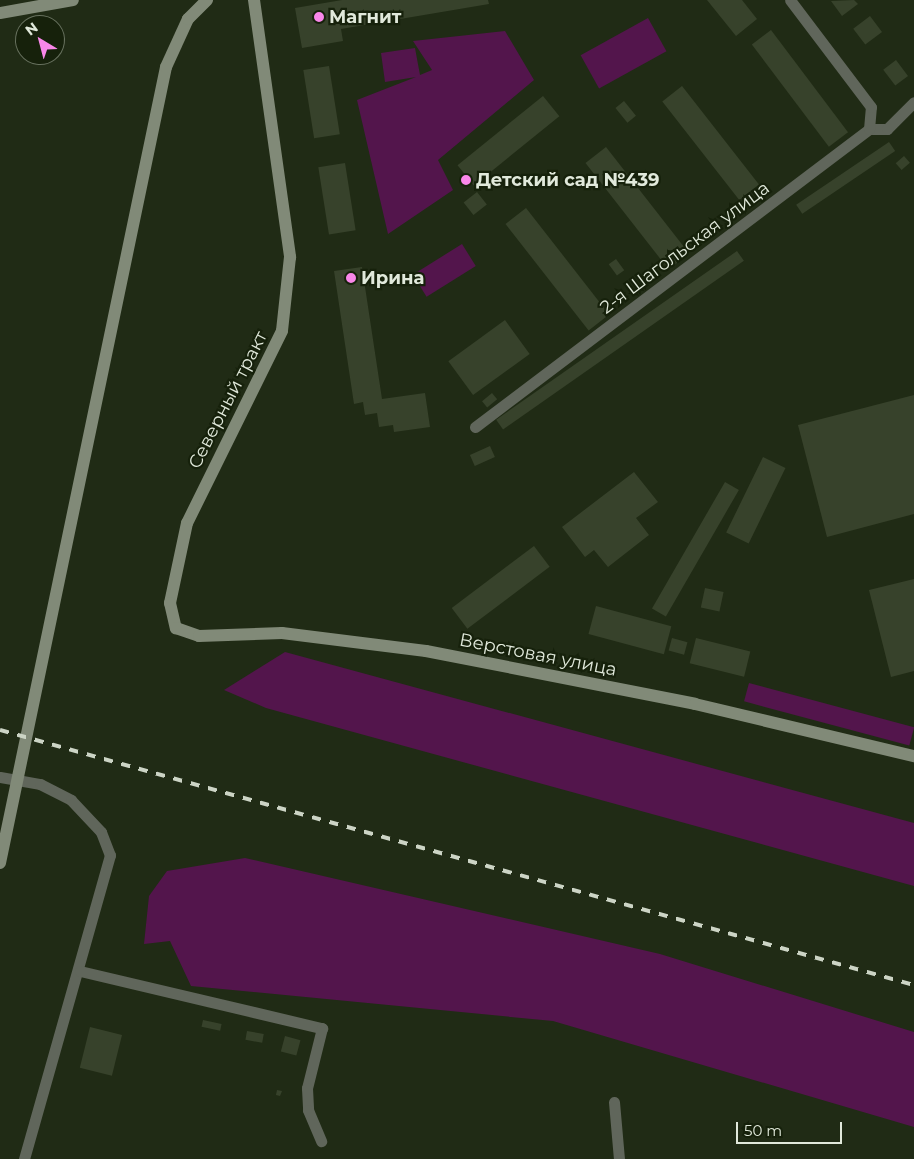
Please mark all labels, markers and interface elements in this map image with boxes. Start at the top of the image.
place label: Магнит [329,6,401,28]
marker: Магнит [313,11,325,23]
north arrow [15,15,65,65]
text: N [22,18,42,39]
place label: Детский сад №439 [476,169,660,191]
marker: Детский сад №439 [460,174,472,186]
street label: 2-я Шагольская улица [596,177,774,319]
place label: Ирина [361,267,424,289]
marker: Ирина [345,272,357,284]
street label: Северный тракт [184,328,272,472]
street label: Верстовая улица [458,629,618,681]
scale bar [739,1112,845,1144]
text: 50 m [744,1121,782,1140]

